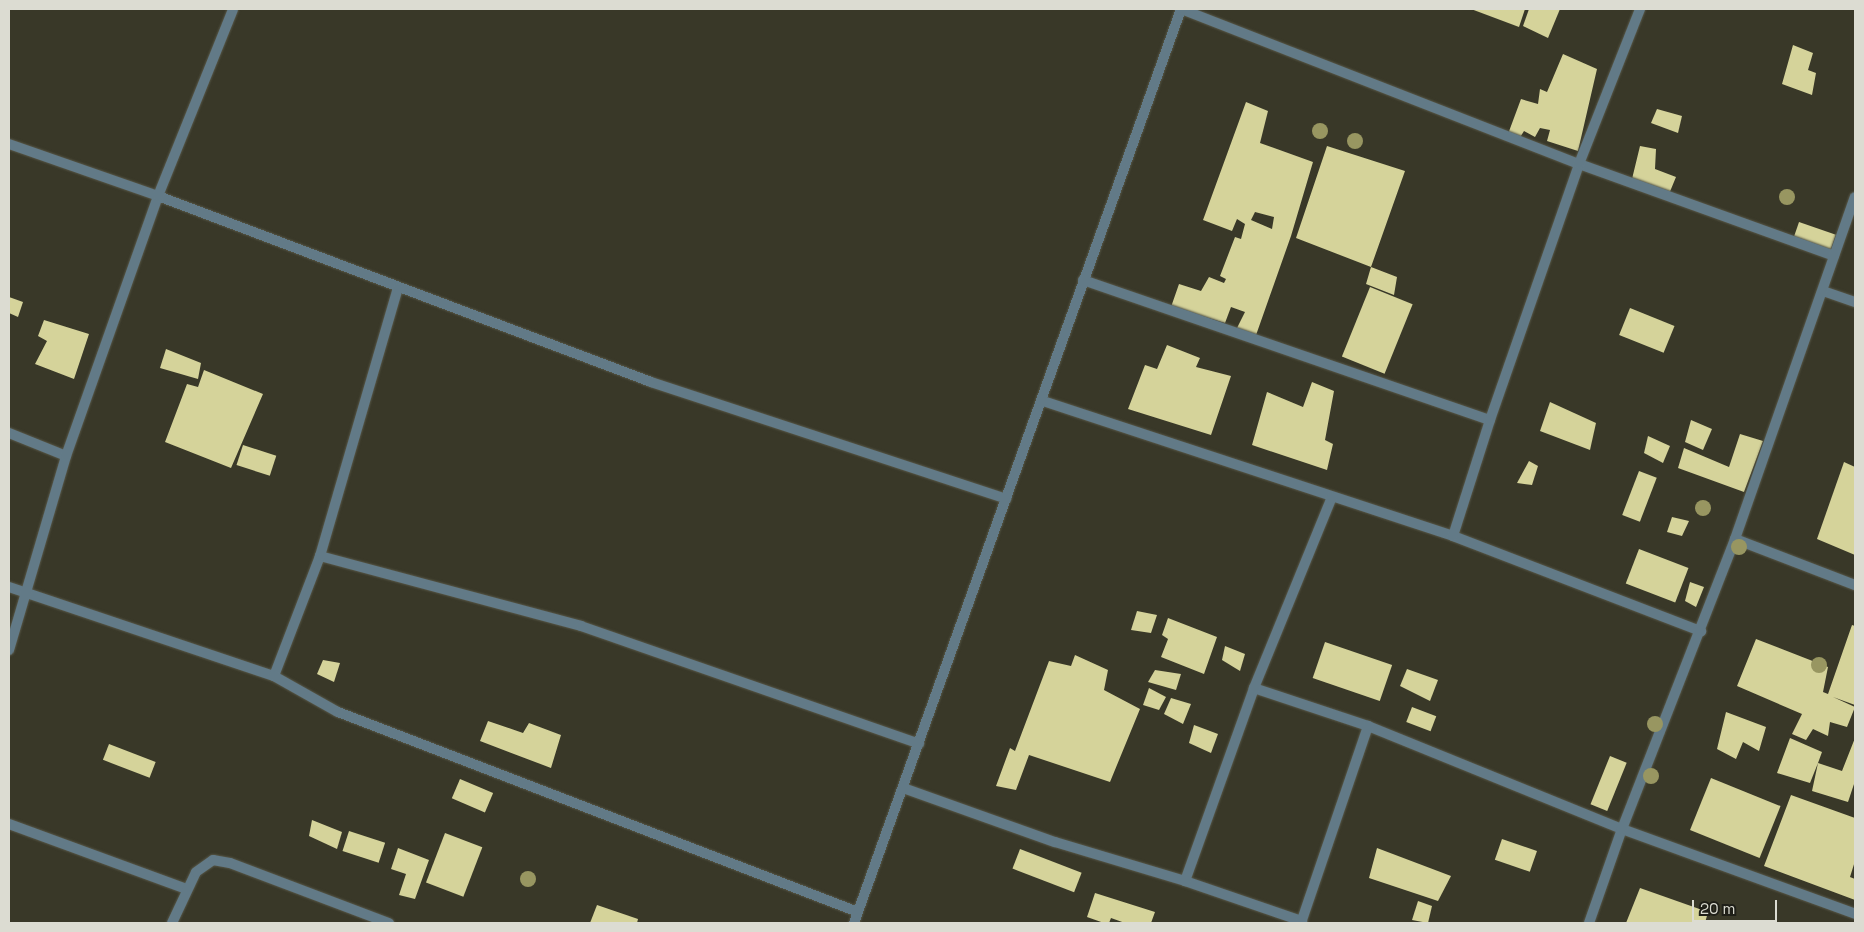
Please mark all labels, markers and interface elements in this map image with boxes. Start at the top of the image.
scale bar [1694,890,1779,922]
text: 20 m [1700,899,1735,918]

